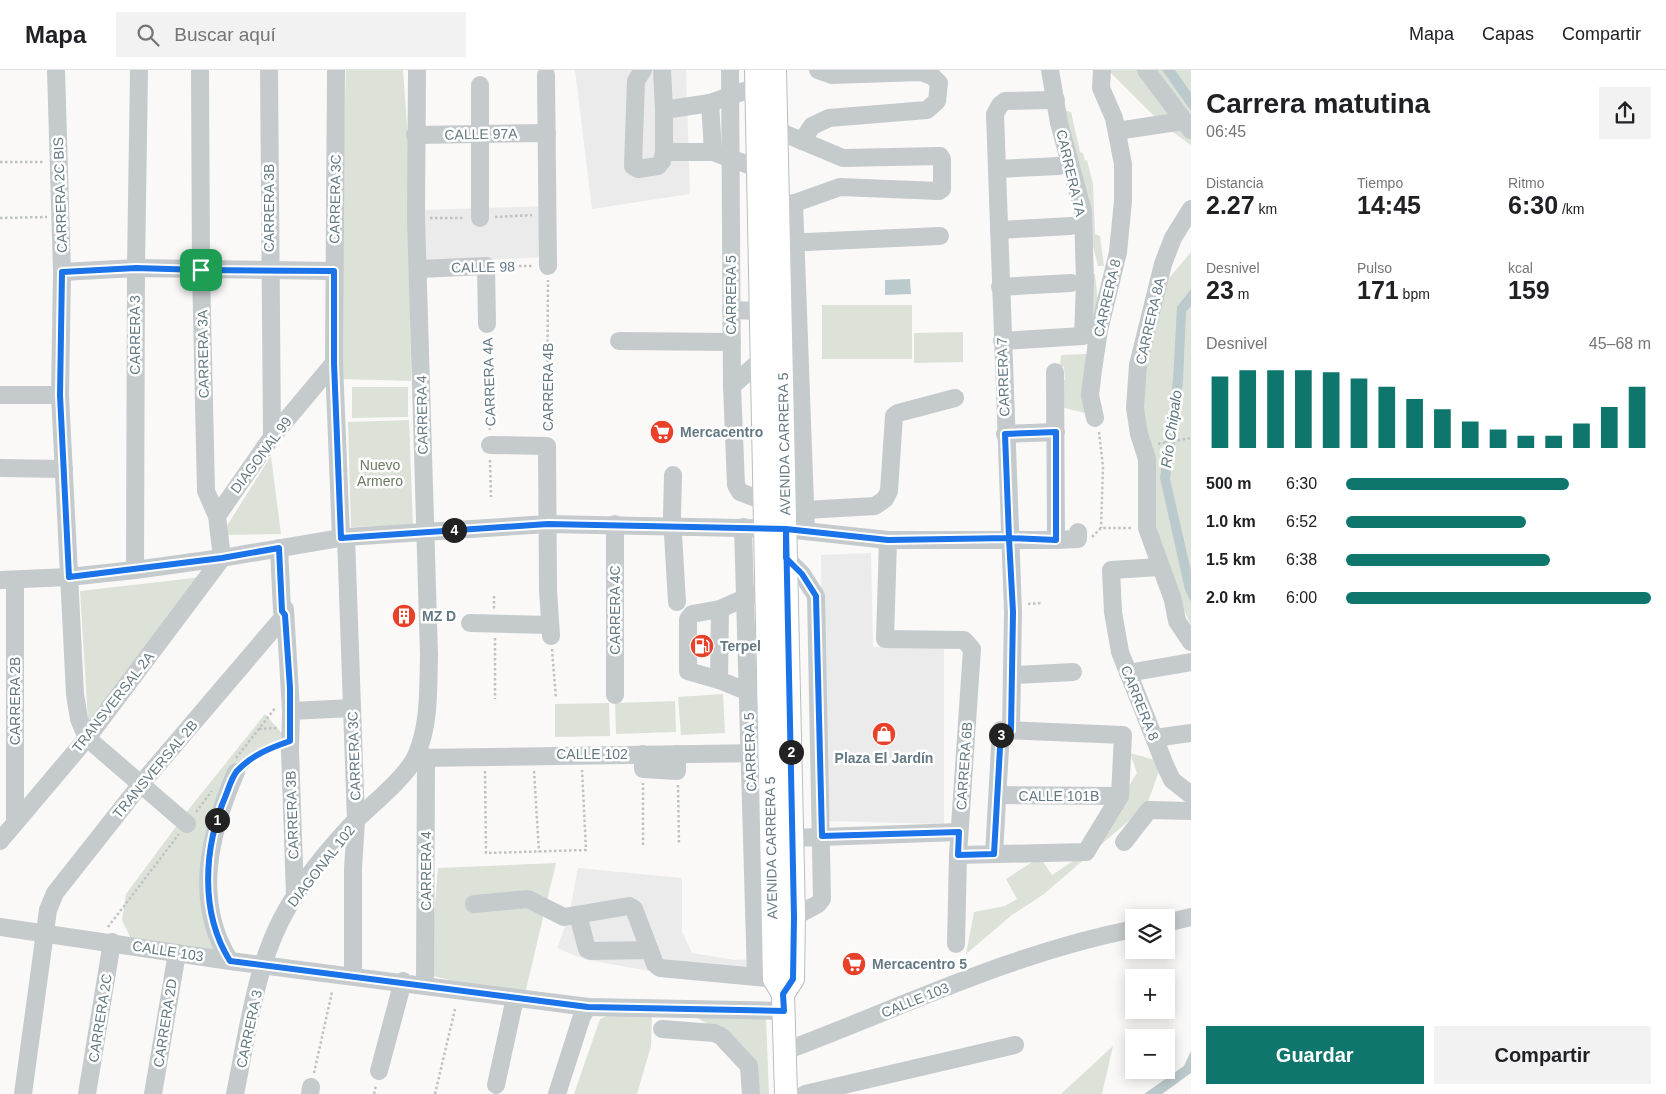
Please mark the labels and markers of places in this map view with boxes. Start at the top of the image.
pin [180,249,222,291]
supermarket icon: Mercacentro [649,419,675,445]
place label: Mercacentro [680,424,763,440]
pin: 4 [442,518,466,542]
building icon: MZ D [391,603,417,629]
place label: MZ D [422,608,456,624]
fuel station icon: Terpel [689,633,715,659]
place label: Terpel [720,638,761,654]
shop icon: Plaza El Jardín [871,721,897,747]
pin: 3 [988,722,1014,748]
pin: 2 [778,740,804,764]
place label: Plaza El Jardín [835,750,933,766]
pin: 1 [204,808,230,832]
supermarket icon: Mercacentro 5 [841,951,867,977]
place label: Mercacentro 5 [872,956,967,972]

